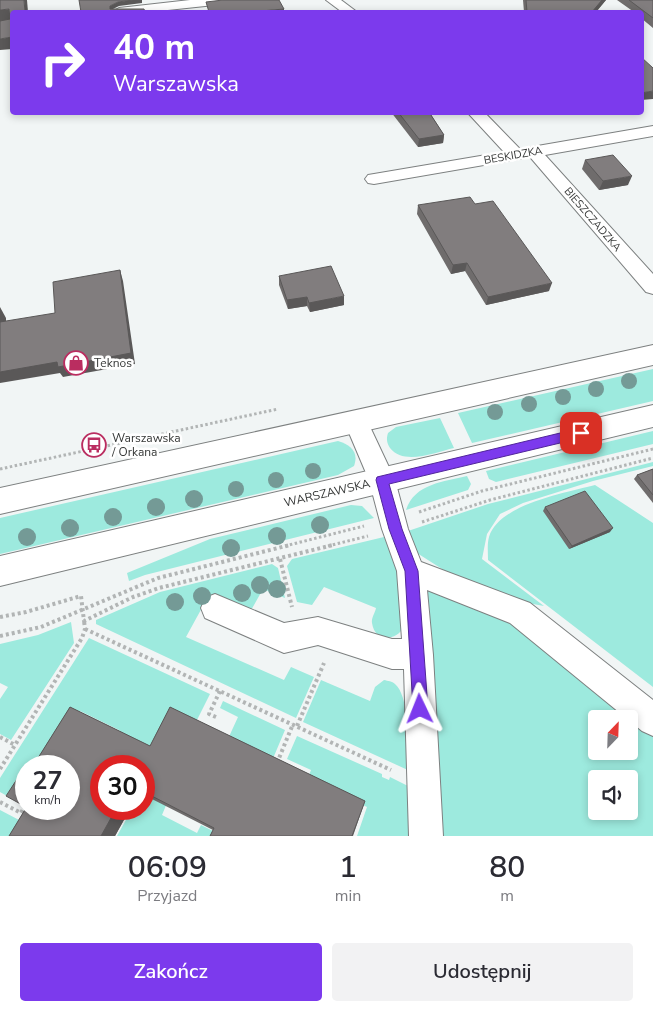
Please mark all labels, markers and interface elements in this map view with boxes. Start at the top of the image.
text: 40 m [113,24,195,71]
icon: right [30,30,95,95]
text: Warszawska [113,69,239,99]
street label: BESKIDZKA [483,143,544,168]
street label: BIESZCZADZKA [561,184,625,255]
shop icon: Teknos [63,350,89,376]
place label: Teknos [94,355,132,371]
pin [560,412,602,454]
icon: arrive [567,419,595,447]
place label: Warszawska / Orkana [111,430,181,460]
bus stop icon: Warszawska / Orkana [81,432,107,458]
street label: WARSZAWSKA [282,475,372,511]
position arrow [393,682,445,734]
north arrow [588,710,638,760]
map controls [588,710,638,820]
speed limit sign: 30 [90,755,155,820]
text: 27 [32,764,63,798]
button: sound [588,770,638,820]
text: km/h [34,792,61,808]
text: 06:09 [128,847,207,888]
text: 1 [339,847,357,888]
text: 80 [489,847,525,888]
text: Przyjazd [137,885,197,907]
text: min [335,885,361,907]
text: m [500,885,514,907]
button: Zakończ [20,943,322,1001]
button: Udostępnij [332,943,633,1001]

